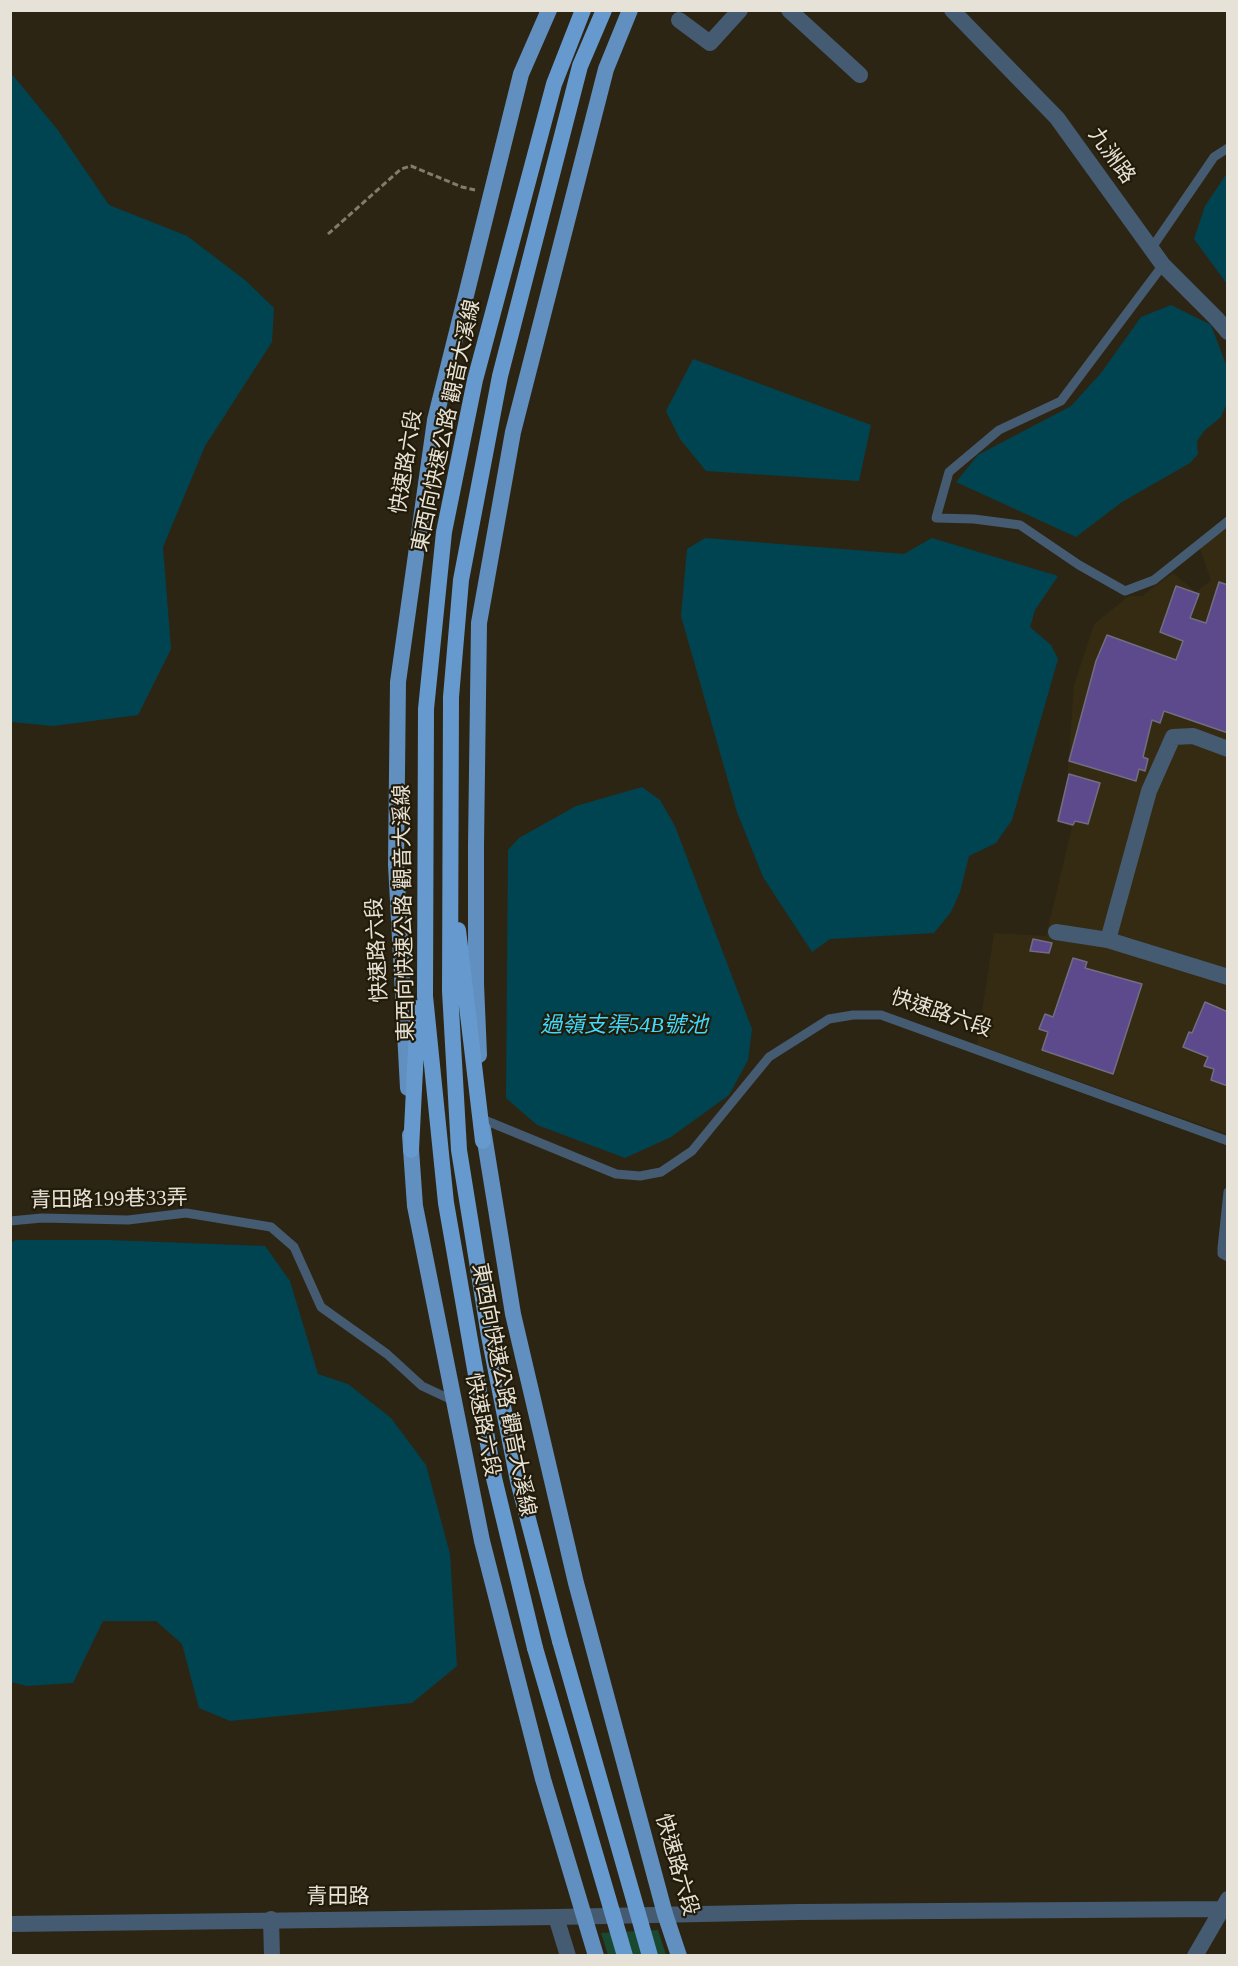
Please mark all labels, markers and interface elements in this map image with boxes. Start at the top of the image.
street label: 九洲路 [1082,123,1140,189]
street label: 東西向快速公路 觀音大溪線 [408,298,486,554]
street label: 快速路六段 [386,408,428,516]
street label: 東西向快速公路 觀音大溪線 [390,784,420,1042]
street label: 快速路六段 [363,897,393,1003]
street label: 快速路六段 [887,985,995,1043]
water label: 過嶺支渠54B號池 [540,1013,708,1039]
street label: 青田路199巷33弄 [30,1186,188,1214]
street label: 東西向快速公路 觀音大溪線 [466,1261,540,1519]
street label: 快速路六段 [460,1371,504,1479]
street label: 快速路六段 [649,1811,703,1919]
street label: 青田路 [307,1884,369,1910]

